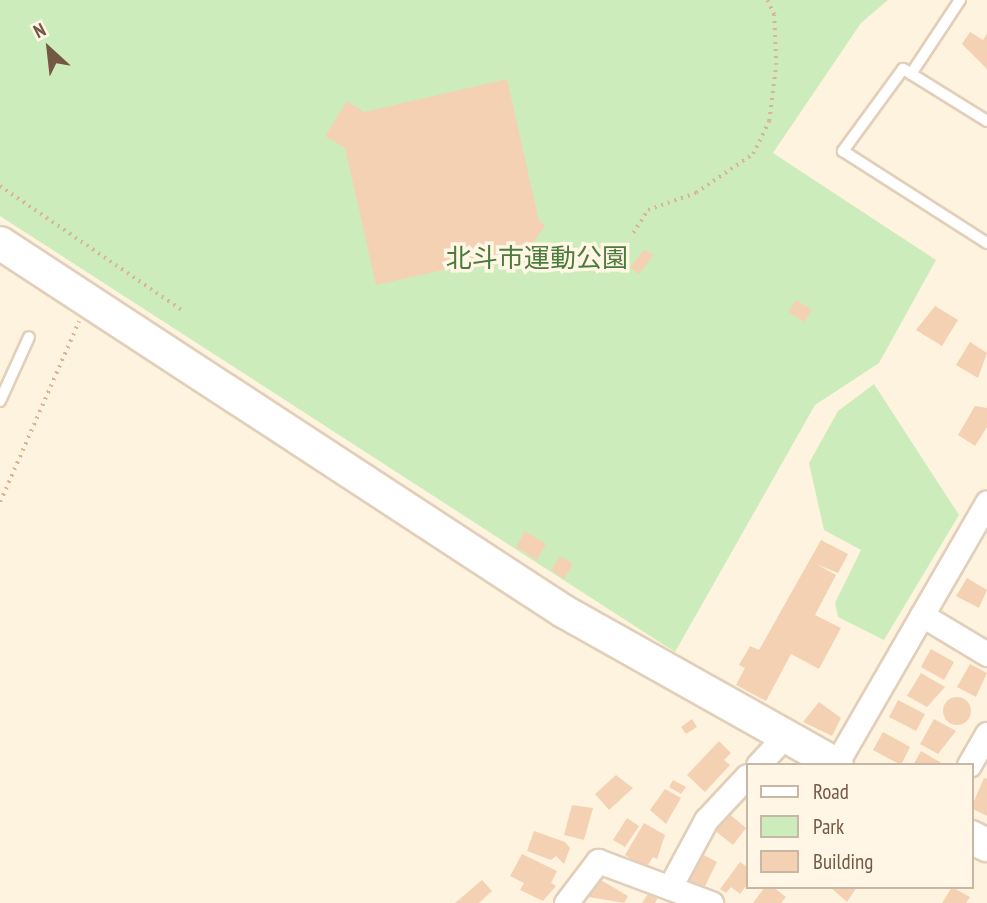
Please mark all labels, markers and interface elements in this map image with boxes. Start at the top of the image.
north arrow [14,14,84,84]
text: N [29,17,49,43]
park label: 北斗市運動公園 [446,242,628,274]
legend [746,763,973,889]
text: Road [813,778,849,805]
text: Park [813,813,844,840]
text: Building [813,848,873,875]

